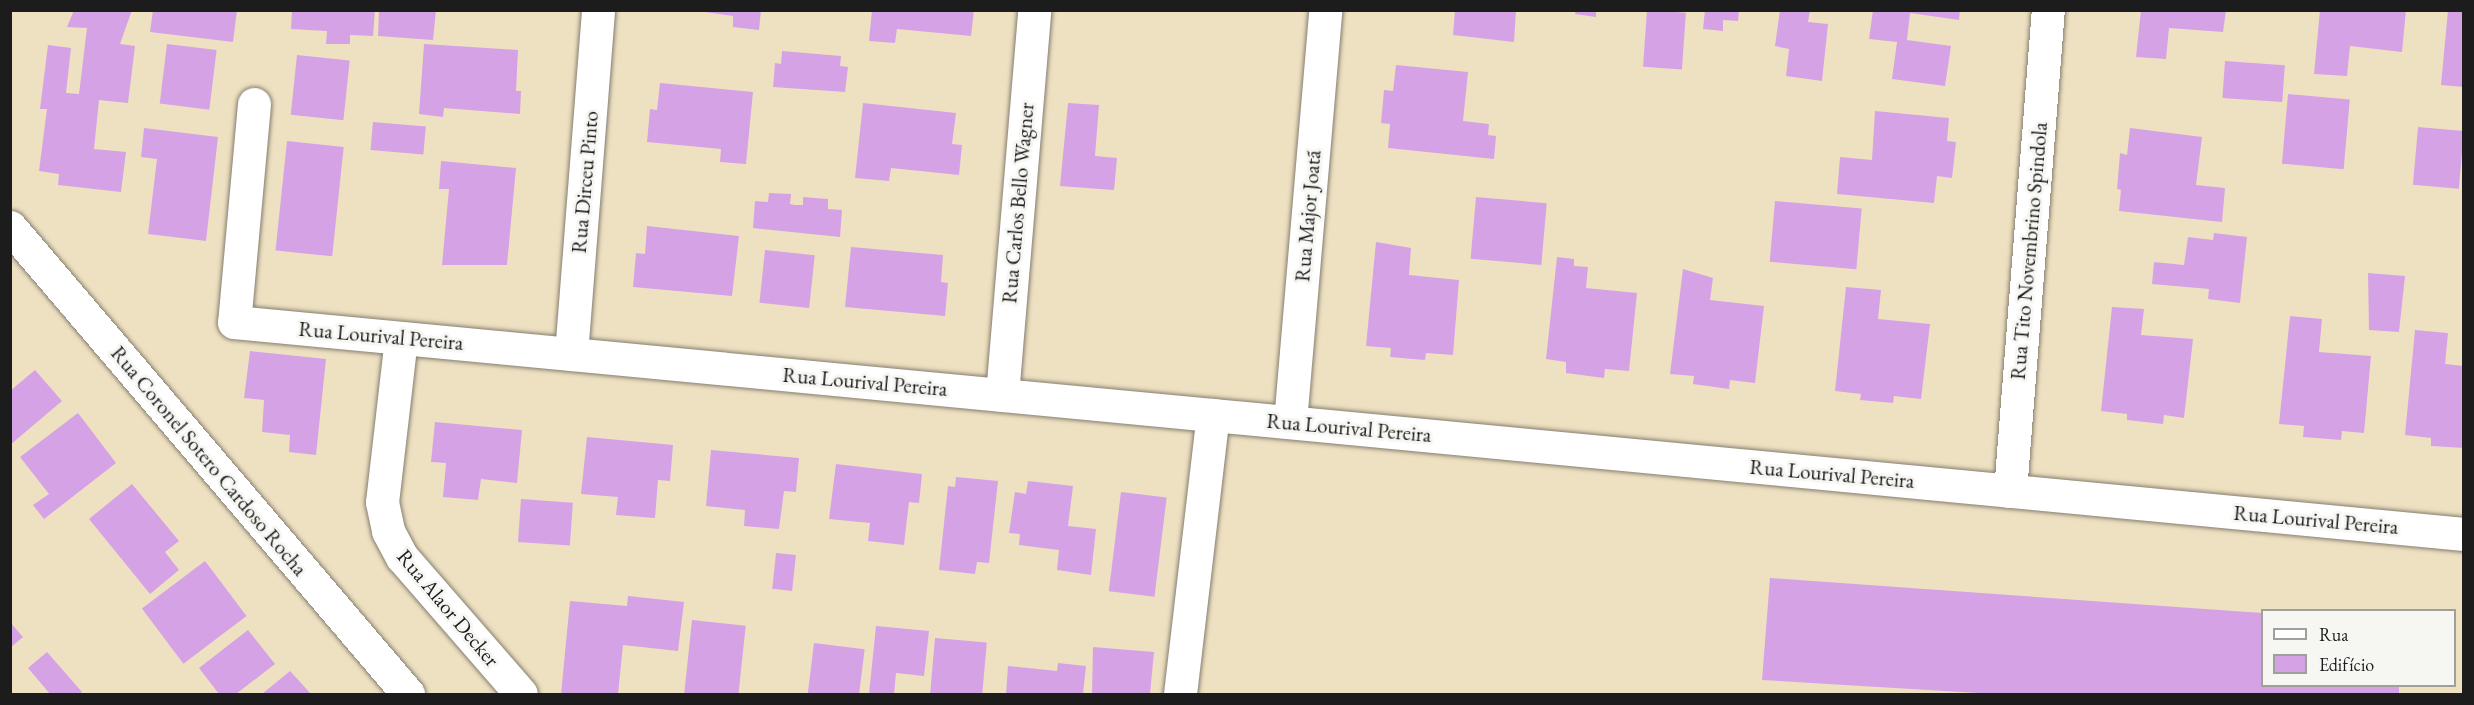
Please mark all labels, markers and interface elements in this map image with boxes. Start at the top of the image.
street label: Rua Carlos Bello Wagner [997,102,1039,304]
street label: Rua Dirceu Pinto [566,110,604,254]
street label: Rua Tito Novembrino Spindola [2005,121,2053,381]
street label: Rua Major Joatã [1290,149,1326,283]
street label: Rua Lourival Pereira [297,316,465,356]
street label: Rua Coronel Sotero Cardoso Rocha [105,341,313,581]
street label: Rua Lourival Pereira [781,362,949,402]
street label: Rua Lourival Pereira [1265,408,1433,448]
street label: Rua Lourival Pereira [1748,454,1916,494]
street label: Rua Lourival Pereira [2232,500,2400,540]
street label: Rua Alaor Decker [392,544,504,672]
legend [2261,609,2456,687]
text: Rua [2319,623,2349,646]
text: Edifício [2319,653,2374,676]

